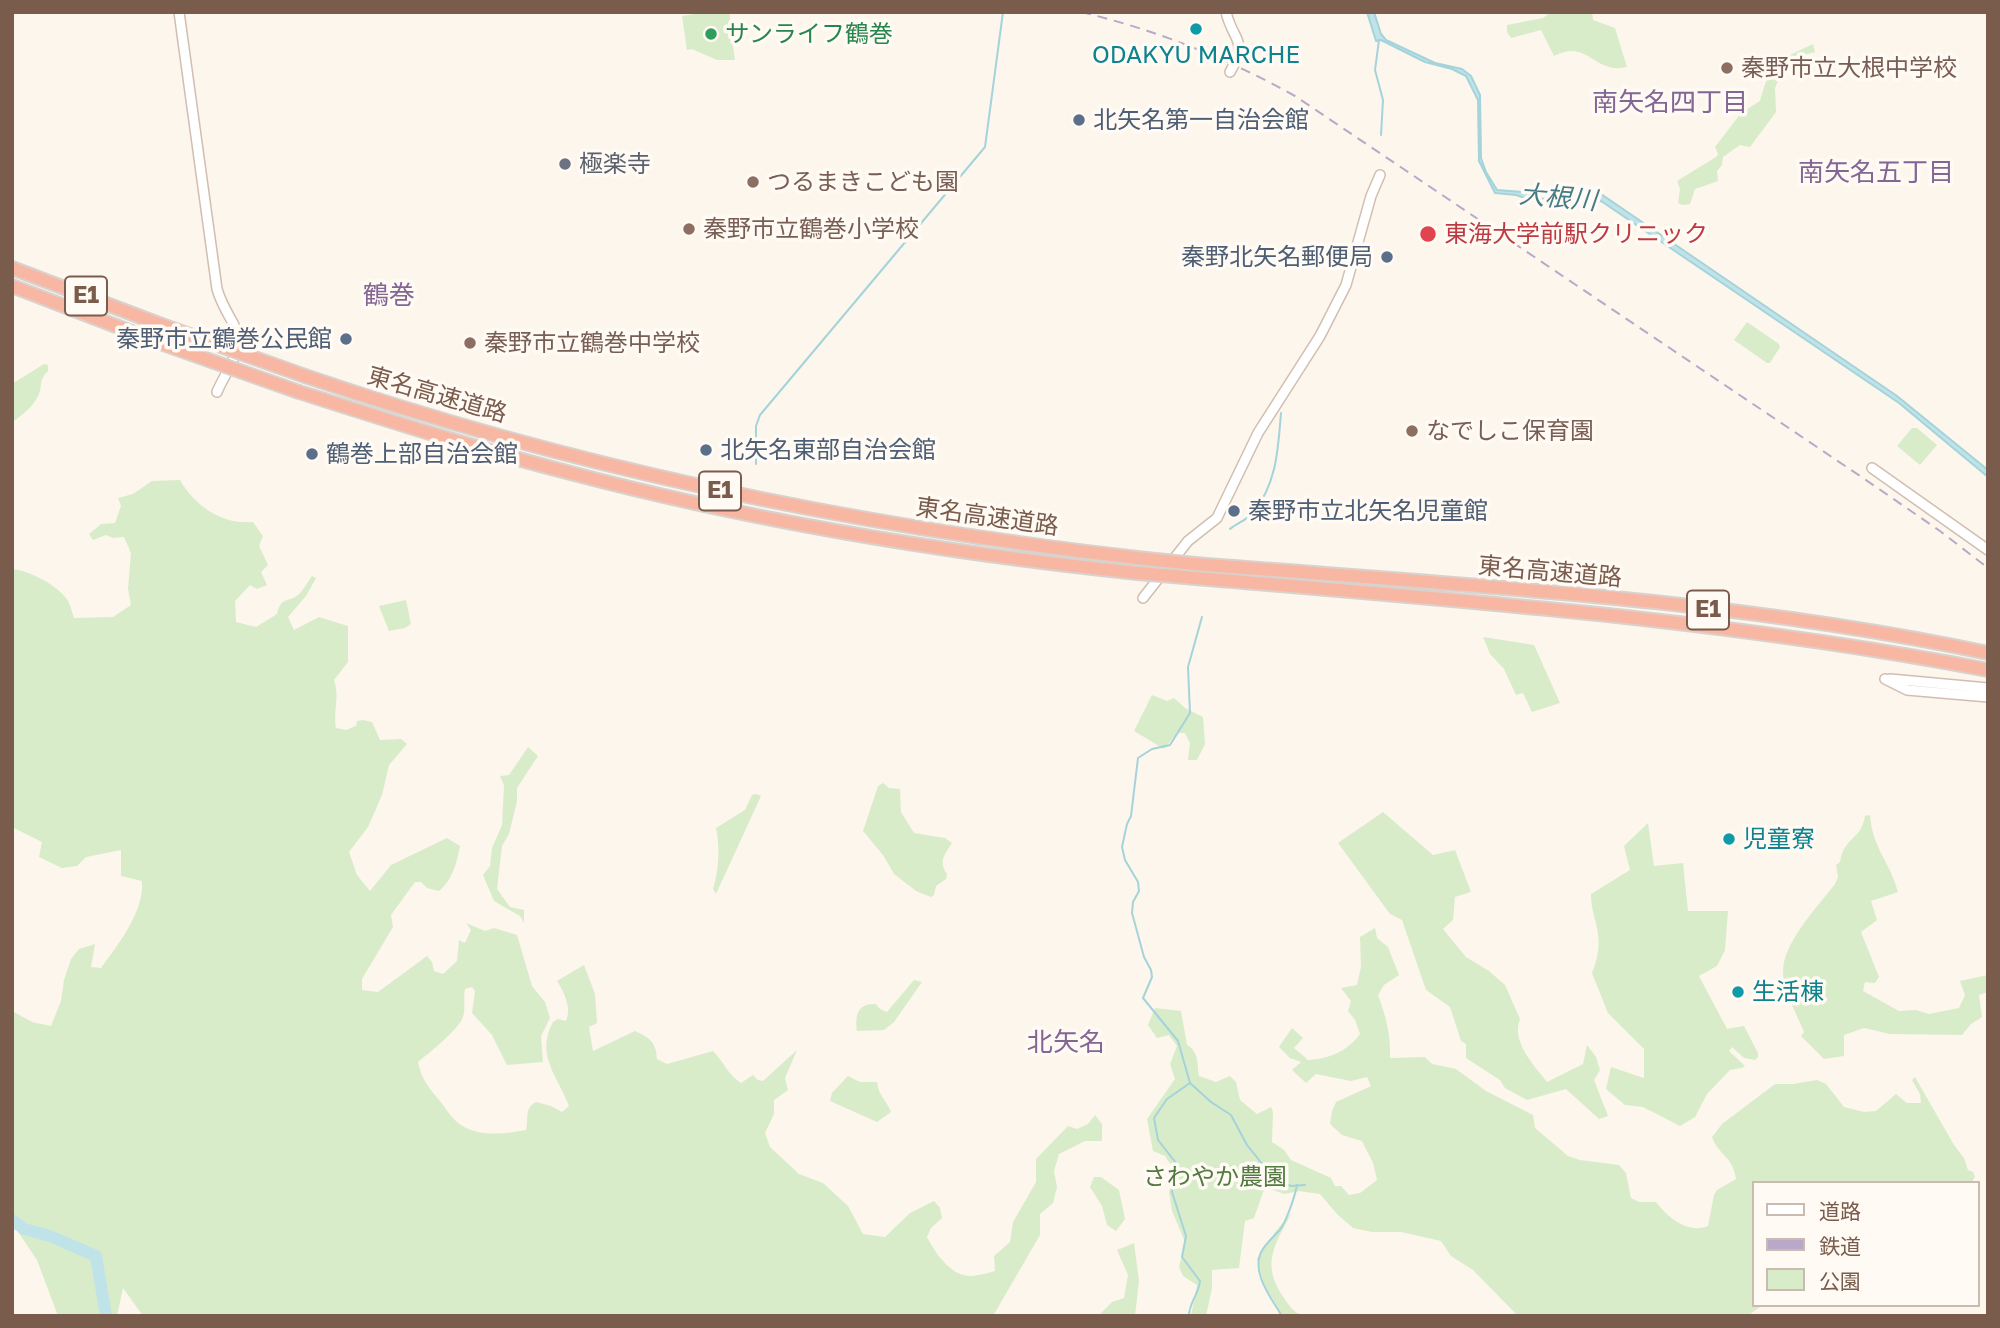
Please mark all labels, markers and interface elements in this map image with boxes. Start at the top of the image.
place label: サンライフ鶴巻 [725,20,893,48]
marker: ODAKYU MARCHE [1188,21,1204,37]
marker: サンライフ鶴巻 [703,26,719,42]
place label: ODAKYU MARCHE [1092,41,1300,69]
place label: 秦野市立大根中学校 [1741,54,1957,82]
marker: 秦野市立大根中学校 [1719,60,1735,76]
district label: 南矢名四丁目 [1592,87,1748,119]
place label: 北矢名第一自治会館 [1093,106,1309,134]
marker: 北矢名第一自治会館 [1071,112,1087,128]
place label: 極楽寺 [579,150,651,178]
marker: 極楽寺 [557,156,573,172]
district label: 南矢名五丁目 [1798,157,1954,189]
place label: つるまきこども園 [767,168,959,196]
marker: つるまきこども園 [745,174,761,190]
water label: 大根川 [1518,179,1598,217]
place label: 秦野市立鶴巻小学校 [703,215,919,243]
place label: 東海大学前駅クリニック [1444,220,1708,248]
marker: 秦野市立鶴巻小学校 [681,221,697,237]
marker: 東海大学前駅クリニック [1418,224,1438,244]
place label: 秦野北矢名郵便局 [1181,243,1373,271]
marker: 秦野北矢名郵便局 [1379,249,1395,265]
road number: E1 [65,276,107,316]
district label: 鶴巻 [363,280,415,312]
place label: 秦野市立鶴巻公民館 [116,325,332,353]
place label: 秦野市立鶴巻中学校 [484,329,700,357]
marker: 秦野市立鶴巻公民館 [338,331,354,347]
marker: 秦野市立鶴巻中学校 [462,335,478,351]
street label: 東名高速道路 [364,361,510,429]
place label: なでしこ保育園 [1426,417,1594,445]
marker: なでしこ保育園 [1404,423,1420,439]
place label: 北矢名東部自治会館 [720,436,936,464]
place label: 鶴巻上部自治会館 [326,440,518,468]
marker: 北矢名東部自治会館 [698,442,714,458]
marker: 鶴巻上部自治会館 [304,446,320,462]
road number: E1 [699,471,741,510]
street label: 東名高速道路 [914,493,1060,541]
place label: 秦野市立北矢名児童館 [1248,497,1488,525]
marker: 秦野市立北矢名児童館 [1226,503,1242,519]
street label: 東名高速道路 [1477,551,1623,593]
road number: E1 [1687,590,1729,630]
place label: 児童寮 [1743,825,1815,853]
marker: 児童寮 [1721,831,1737,847]
place label: 生活棟 [1752,978,1824,1006]
marker: 生活棟 [1730,984,1746,1000]
district label: 北矢名 [1027,1027,1105,1059]
park label: さわやか農園 [1143,1163,1287,1191]
legend [1752,1181,1979,1307]
text: 道路 [1819,1198,1861,1224]
text: 鉄道 [1819,1233,1861,1259]
text: 公園 [1819,1268,1861,1294]

